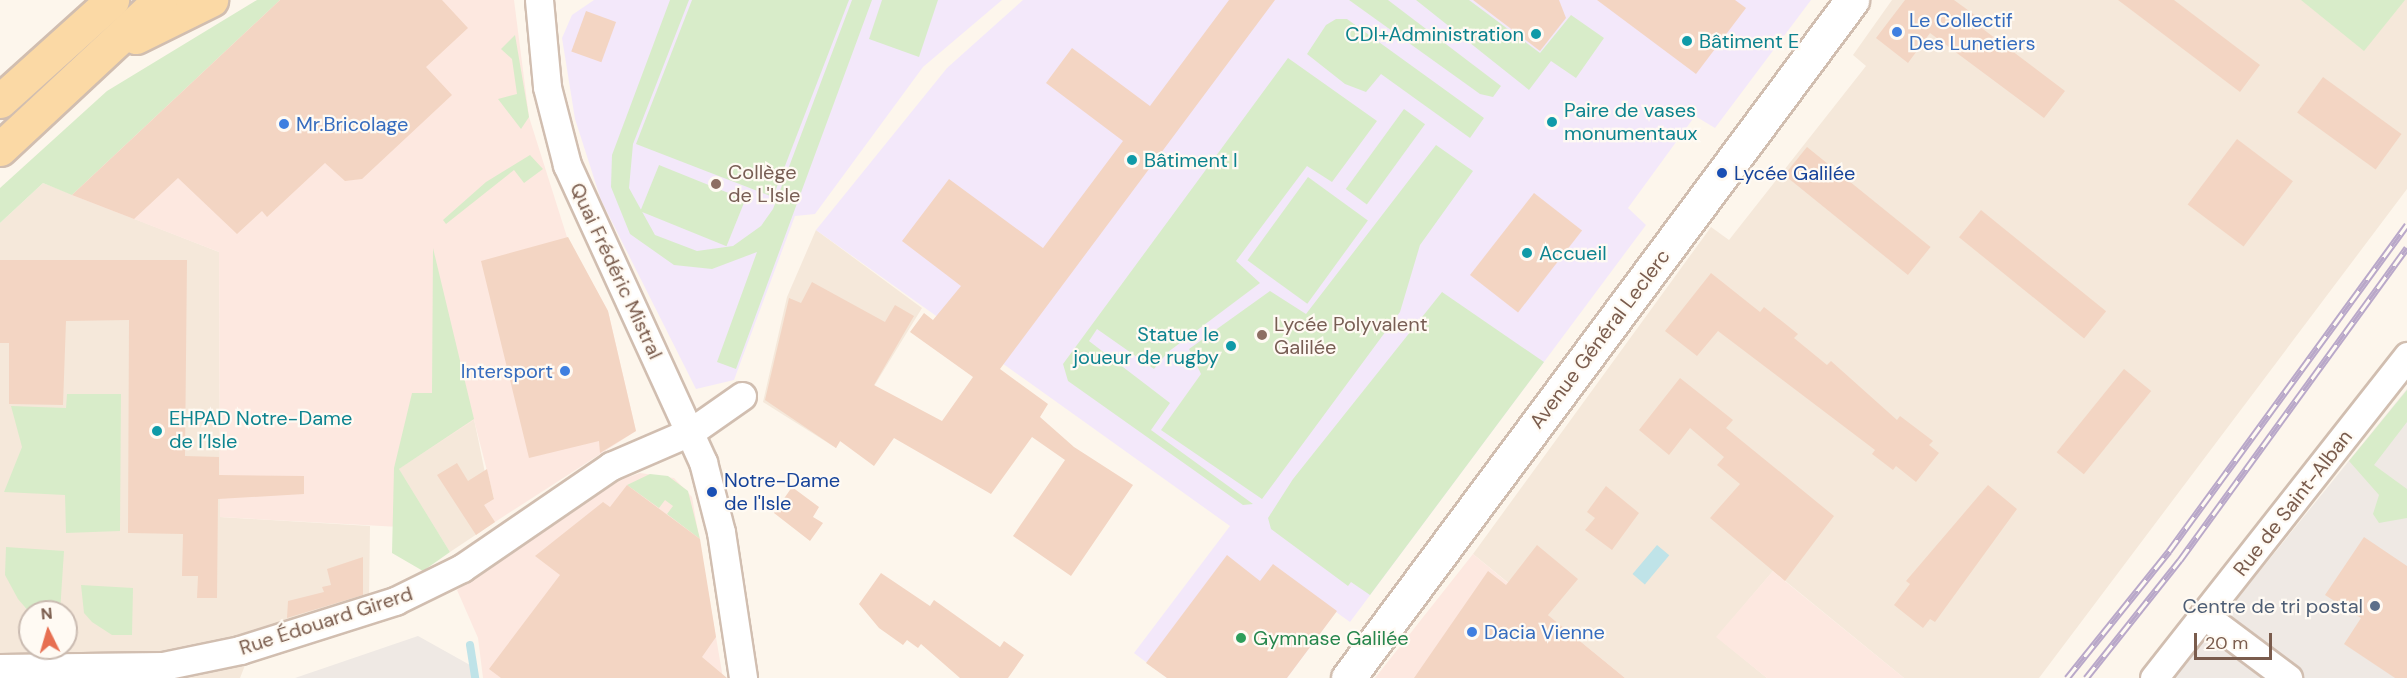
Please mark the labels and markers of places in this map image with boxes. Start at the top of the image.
place label: Le Collectif Des Lunetiers [1909,8,2035,55]
place label: CDI+Administration [1345,22,1524,46]
marker: Le Collectif Des Lunetiers [1890,25,1904,39]
marker: CDI+Administration [1529,27,1543,41]
place label: Bâtiment E [1699,29,1799,53]
marker: Bâtiment E [1680,34,1694,48]
place label: Paire de vases monumentaux [1564,98,1697,145]
place label: Mr.Bricolage [296,112,408,136]
marker: Paire de vases monumentaux [1545,115,1559,129]
marker: Mr.Bricolage [277,117,291,131]
place label: Bâtiment I [1144,148,1238,172]
marker: Bâtiment I [1125,153,1139,167]
place label: Collège de L'Isle [728,160,800,207]
place label: Lycée Galilée [1734,161,1855,185]
marker: Lycée Galilée [1715,166,1729,180]
marker: Collège de L'Isle [709,177,723,191]
place label: Accueil [1539,241,1607,265]
marker: Accueil [1520,246,1534,260]
place label: Lycée Polyvalent Galilée [1274,312,1427,359]
place label: Statue le joueur de rugby [1073,322,1219,369]
marker: Lycée Polyvalent Galilée [1255,328,1269,342]
marker: Statue le joueur de rugby [1224,339,1238,353]
place label: Intersport [461,359,553,383]
marker: Intersport [558,364,572,378]
place label: EHPAD Notre-Dame de l’Isle [169,407,352,454]
marker: EHPAD Notre-Dame de l’Isle [150,424,164,438]
place label: Notre-Dame de l'Isle [724,468,840,515]
marker: Notre-Dame de l'Isle [705,485,719,499]
place label: Centre de tri postal [2183,594,2363,618]
marker: Centre de tri postal [2368,599,2382,613]
place label: Dacia Vienne [1484,620,1605,644]
marker: Dacia Vienne [1465,625,1479,639]
place label: Gymnase Galilée [1253,626,1409,650]
marker: Gymnase Galilée [1234,631,1248,645]

